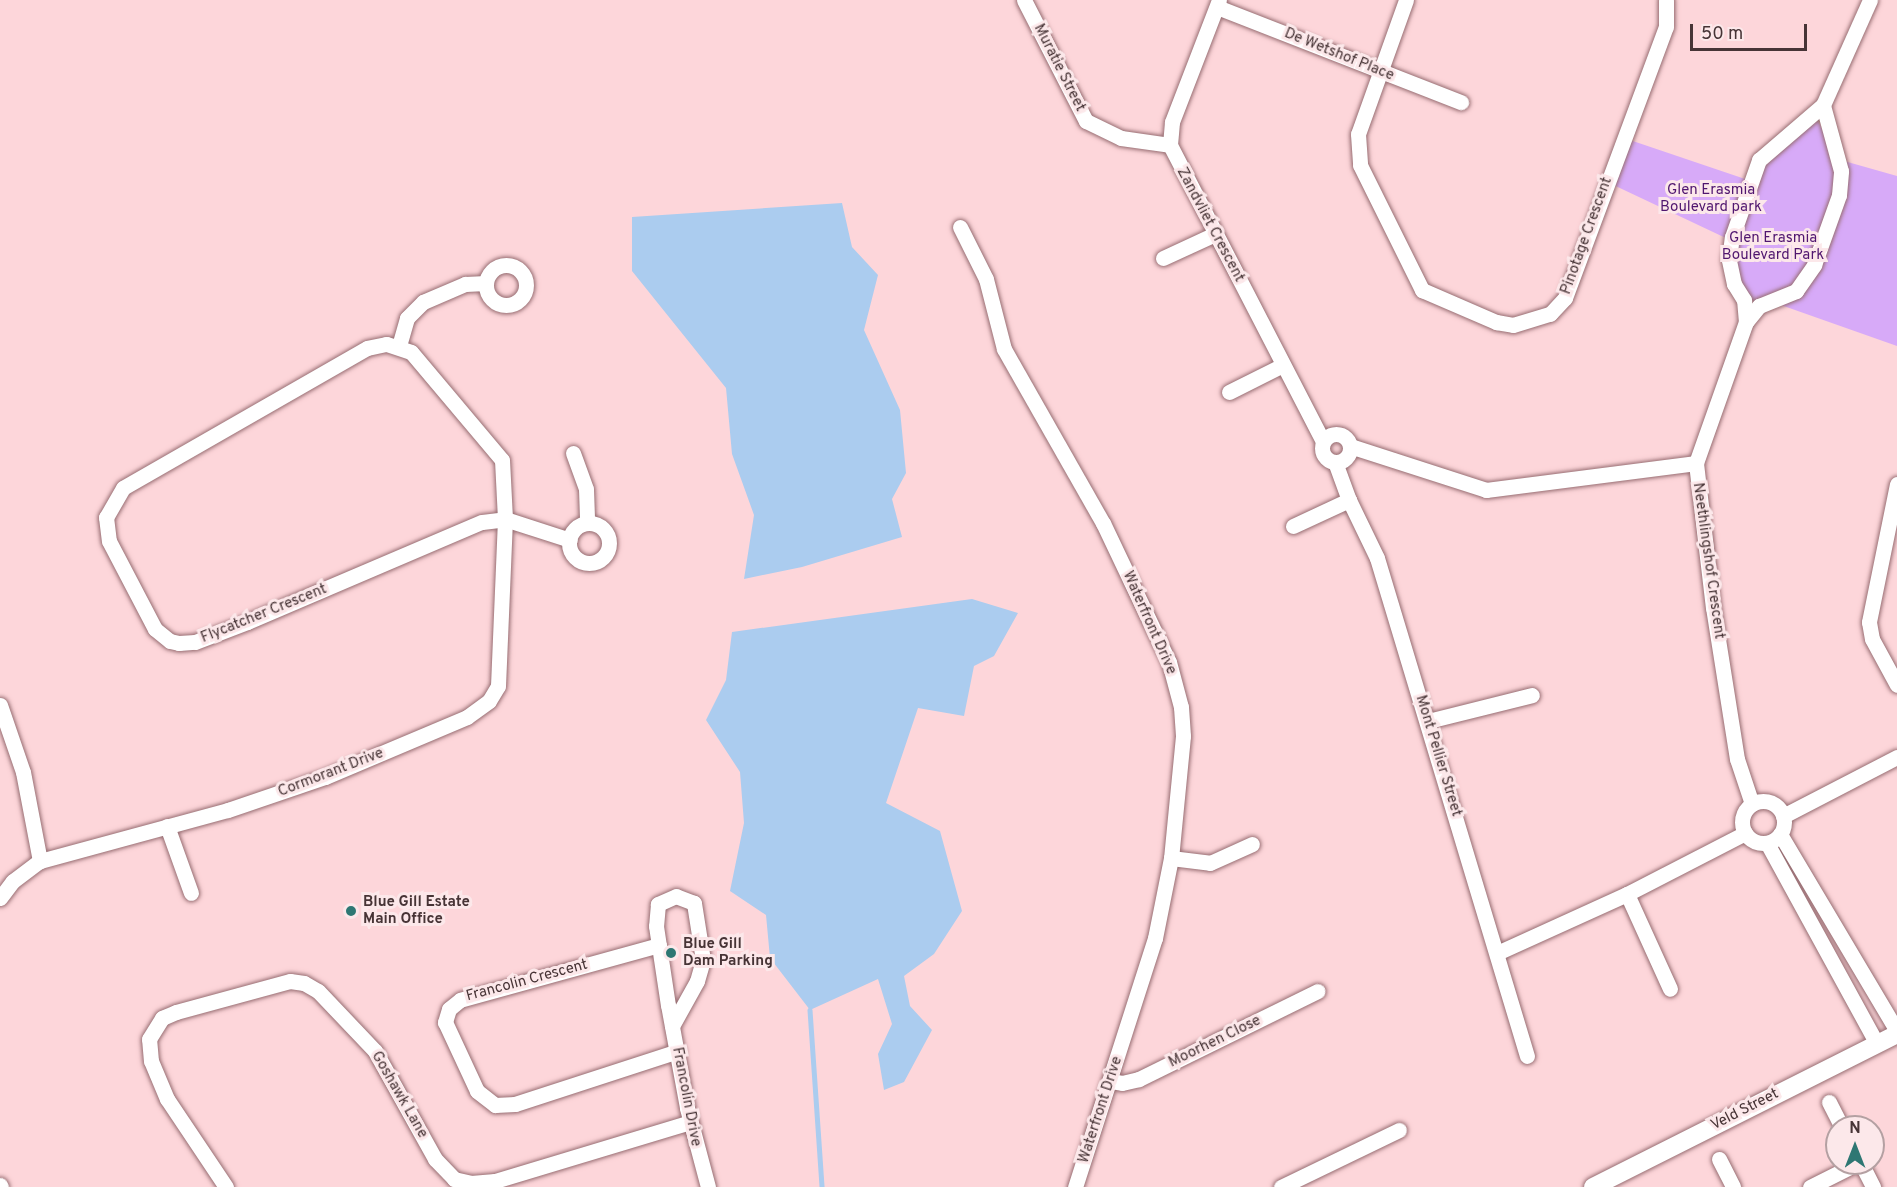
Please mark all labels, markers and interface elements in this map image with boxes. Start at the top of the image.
scale bar [1693,12,1810,50]
street label: Muratie Street [1029,21,1089,115]
text: 50 m [1701,23,1743,46]
street label: De Wetshof Place [1281,25,1397,85]
street label: Zandvliet Crescent [1172,165,1248,285]
street label: Pinotage Crescent [1557,175,1617,297]
park label: Glen Erasmia Boulevard park [1660,181,1762,216]
park label: Glen Erasmia Boulevard Park [1722,229,1824,264]
street label: Neethlingshof Crescent [1688,482,1728,640]
street label: Waterfront Drive [1118,569,1180,677]
street label: Flycatcher Crescent [198,581,330,647]
street label: Mont Pellier Street [1411,693,1465,819]
street label: Cormorant Drive [276,745,386,801]
place label: Blue Gill Estate Main Office [363,893,470,928]
marker: Blue Gill Estate Main Office [344,904,358,918]
place label: Blue Gill Dam Parking [683,935,773,970]
marker: Blue Gill Dam Parking [664,946,678,960]
street label: Francolin Crescent [464,956,590,1006]
street label: Moorhen Close [1166,1012,1264,1072]
street label: Francolin Drive [668,1046,704,1148]
street label: Goshawk Lane [367,1048,431,1142]
street label: Waterfront Drive [1075,1054,1127,1166]
street label: Veld Street [1708,1085,1782,1135]
north arrow [1825,1115,1885,1175]
text: N [1849,1119,1861,1139]

